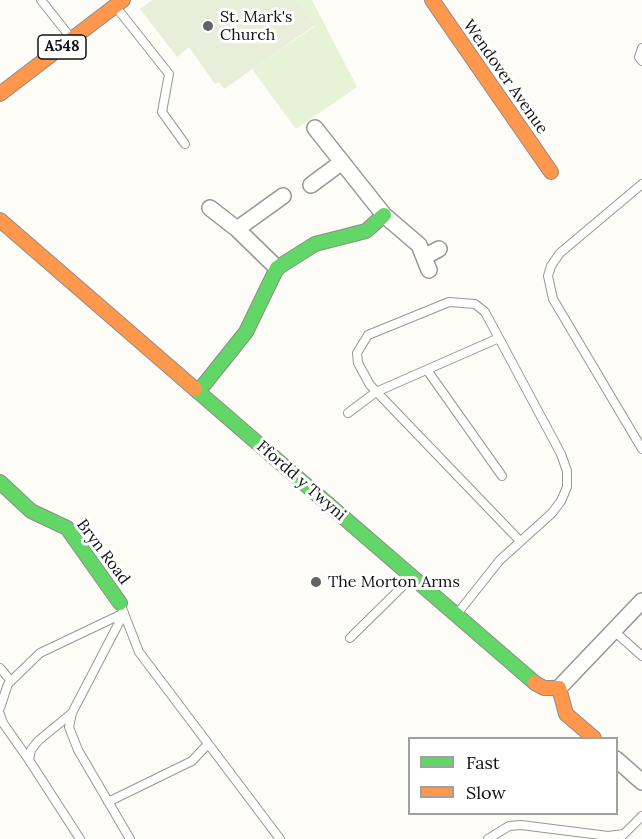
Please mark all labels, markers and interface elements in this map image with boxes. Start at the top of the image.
place label: St. Mark's Church [220,7,292,45]
street label: Wendover Avenue [459,16,551,138]
marker: St. Mark's Church [201,19,215,33]
road number: A548 [38,35,86,59]
street label: Ffordd y Twyni [252,437,350,525]
street label: Bryn Road [72,516,134,588]
place label: The Morton Arms [328,572,460,592]
marker: The Morton Arms [309,575,323,589]
legend [408,737,618,815]
text: Fast [466,751,500,774]
text: Slow [466,781,506,804]

